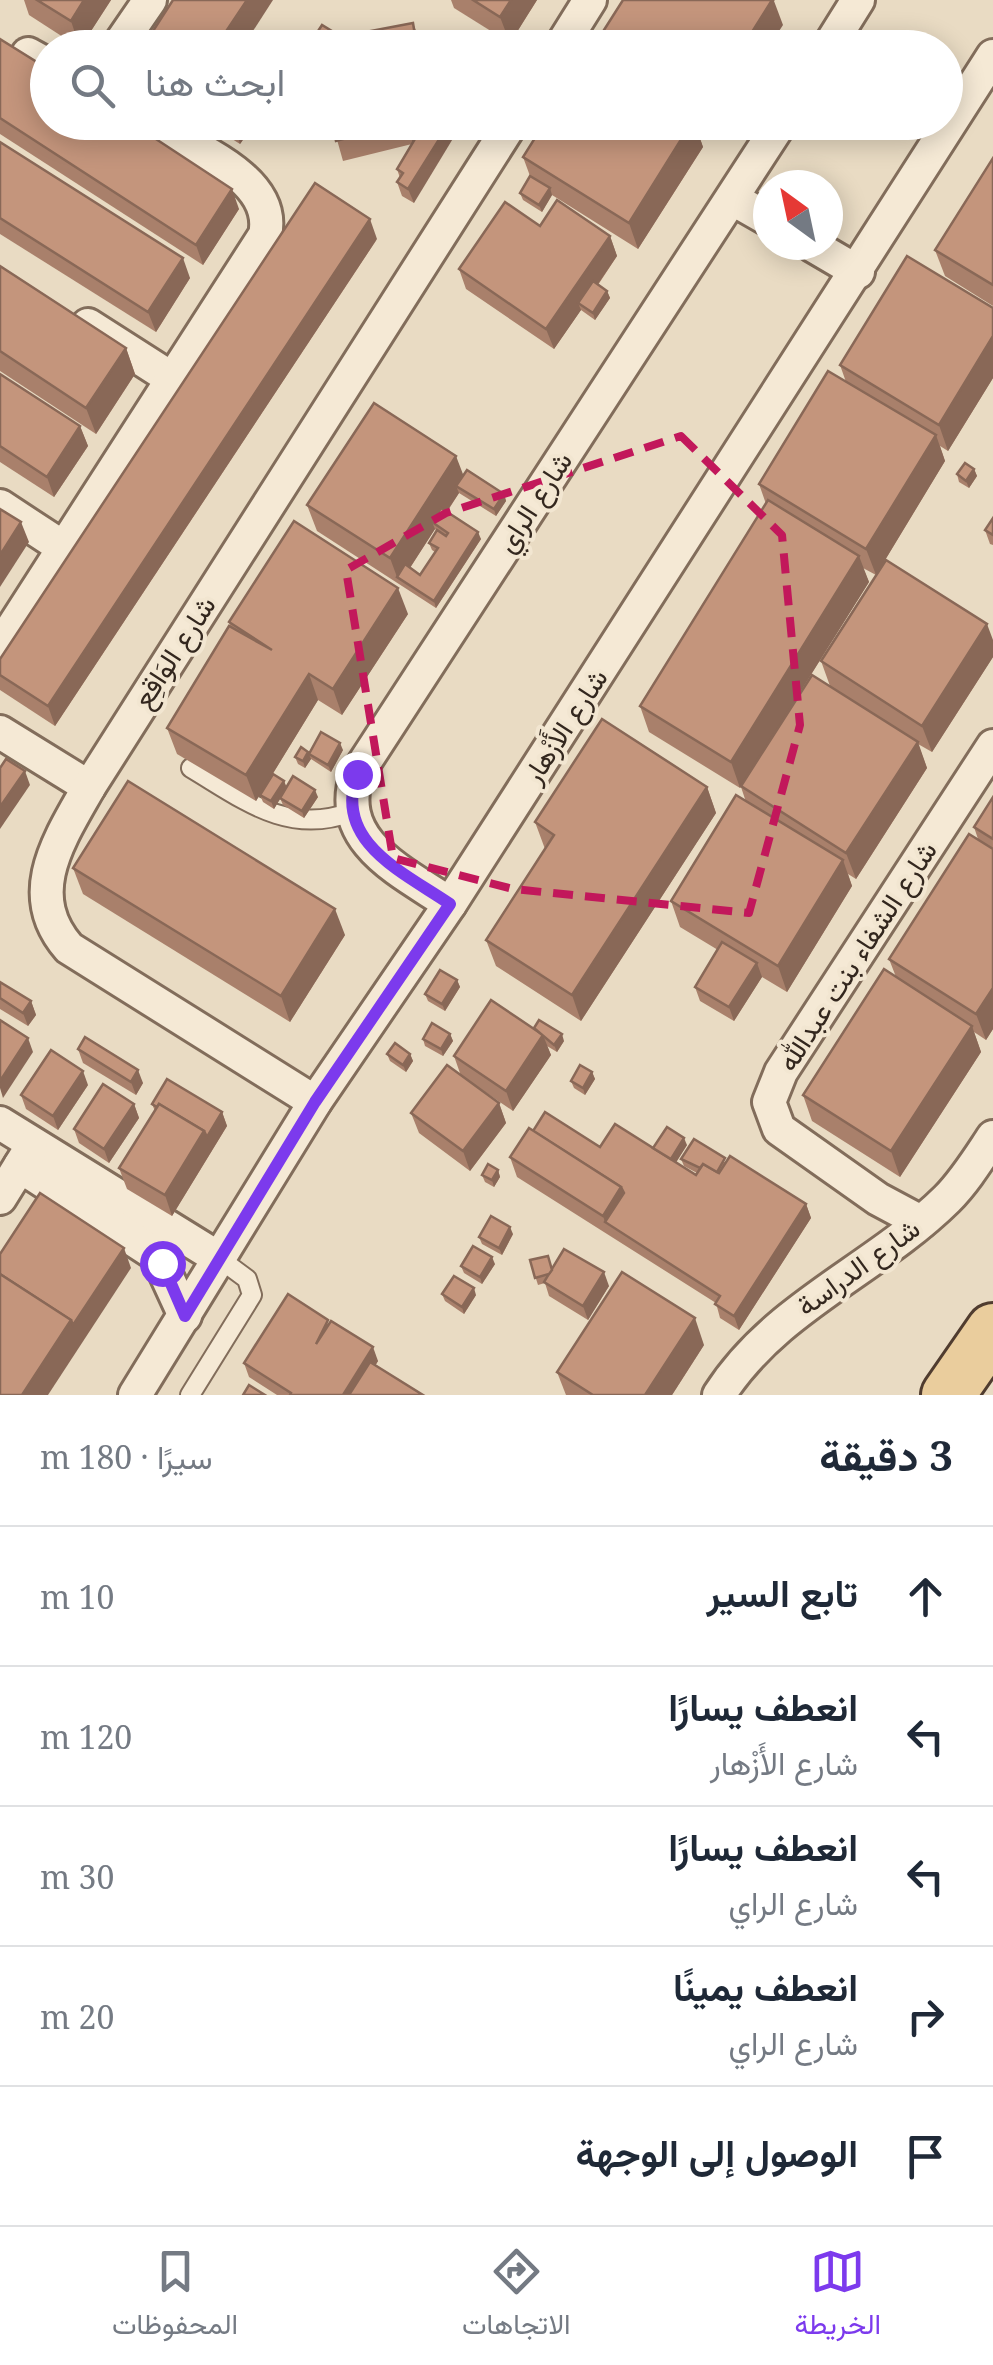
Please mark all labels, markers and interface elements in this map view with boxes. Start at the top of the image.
search box [30,30,963,140]
text: ابحث هنا [145,55,285,107]
icon: search [65,58,120,113]
north arrow [753,170,843,260]
street label: شارع الراي [486,444,584,562]
street label: شارع الوَاقِع [123,588,225,716]
street label: شارع الأَزْهار [512,661,616,792]
route end [335,752,381,798]
street label: شارع الشفاء بنت عبدالله [767,833,946,1078]
street label: شارع الدراسة [788,1209,927,1325]
route start [140,1241,186,1287]
text: 3 دقيقة [819,1426,953,1483]
text: سيرًا · 180 m [40,1435,212,1478]
text: تابع السير [706,1566,858,1618]
icon: ahead [898,1569,953,1624]
text: 10 m [40,1575,114,1618]
text: انعطف يسارًا [668,1680,858,1732]
icon: left [898,1709,953,1764]
text: 120 m [40,1715,132,1758]
text: شارع الأَزْهار [710,1741,858,1784]
text: انعطف يسارًا [668,1820,858,1872]
icon: left [898,1849,953,1904]
text: 30 m [40,1855,114,1898]
text: شارع الراي [729,1881,858,1924]
text: انعطف يمينًا [673,1960,858,2012]
icon: right [898,1989,953,2044]
text: 20 m [40,1995,114,2038]
text: شارع الراي [729,2021,858,2064]
text: الوصول إلى الوجهة [576,2126,858,2178]
icon: arrive [898,2129,953,2184]
tab: المحفوظات [112,2244,238,2349]
tab: الاتجاهات [462,2244,571,2349]
tab: الخريطة [794,2244,881,2349]

